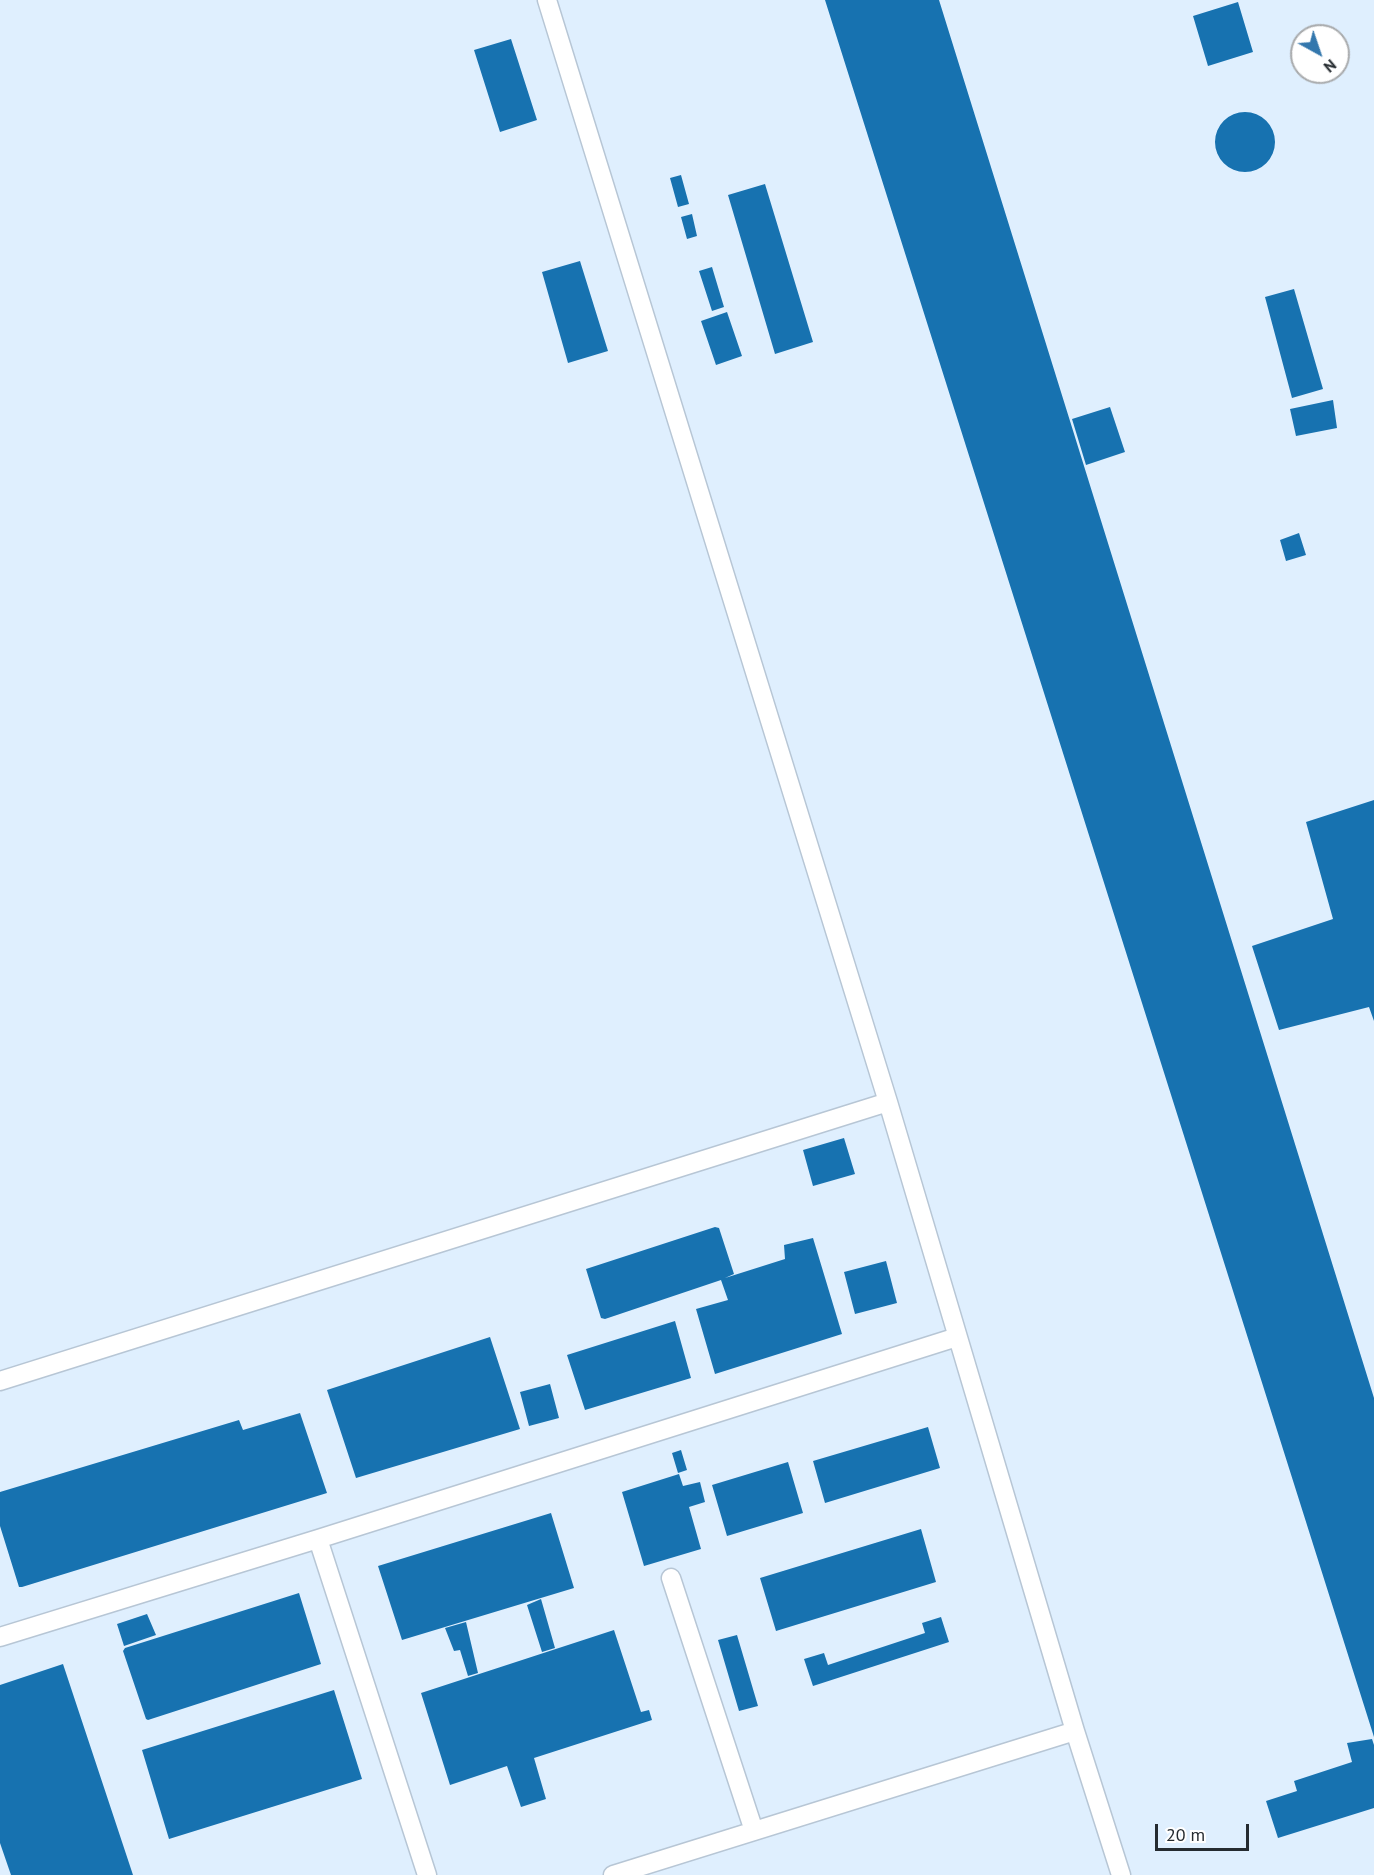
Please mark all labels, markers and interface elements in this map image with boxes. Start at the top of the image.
north arrow [1290,24,1350,84]
text: N [1320,55,1341,77]
scale bar [1158,1812,1252,1850]
text: 20 m [1166,1823,1205,1846]

